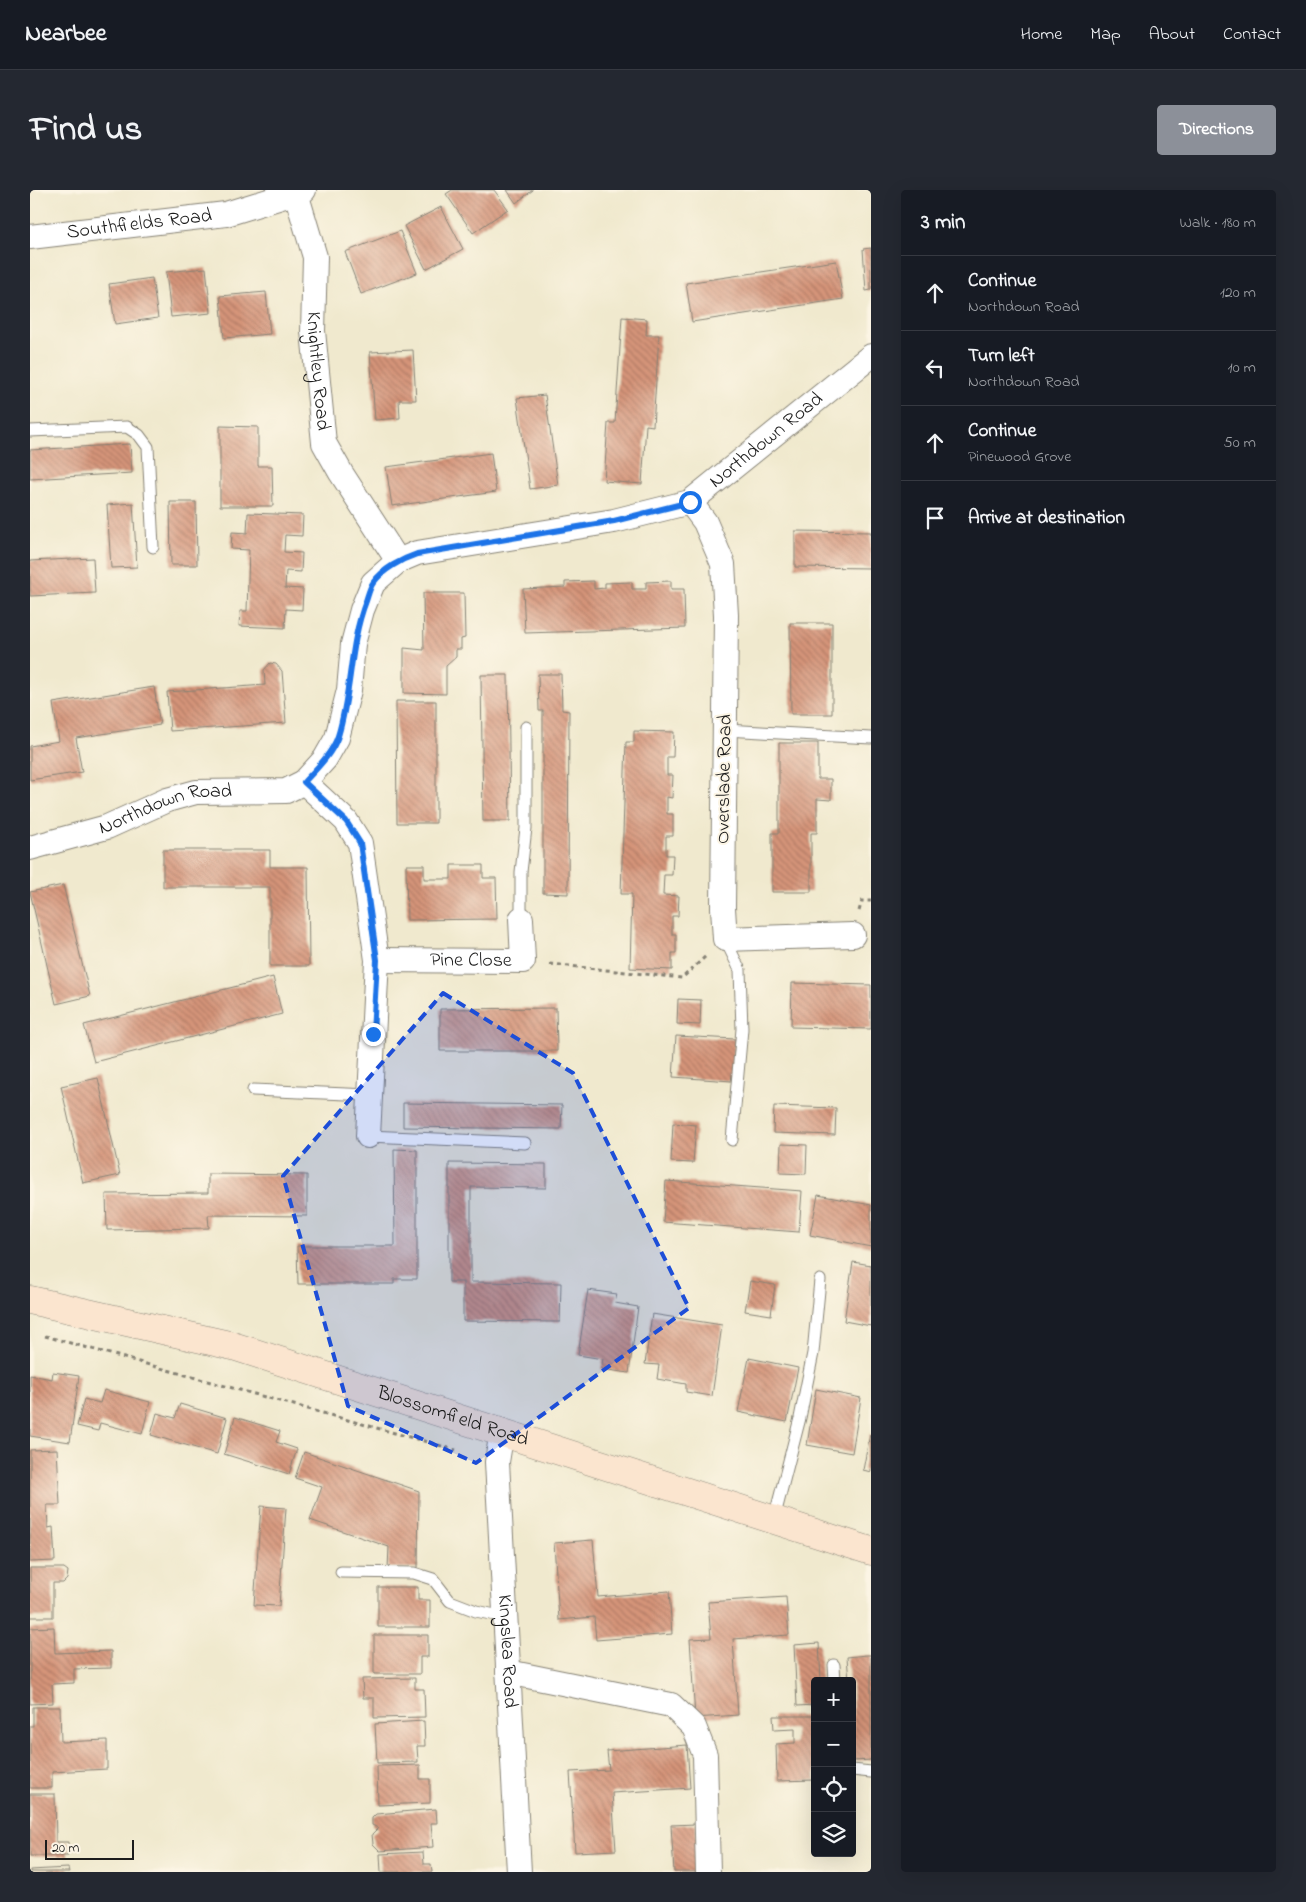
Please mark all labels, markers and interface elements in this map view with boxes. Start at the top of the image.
text: Nearbee [25,17,107,52]
text: Home [1021,22,1062,48]
text: Map [1090,22,1121,48]
text: About [1149,22,1195,48]
text: Contact [1223,22,1281,48]
text: Find us [30,105,142,156]
button: Directions [1157,105,1276,155]
street label: Southfields Road [65,201,213,247]
text: 3 min [921,208,965,238]
text: Walk · 180 m [1179,211,1256,235]
text: Continue [968,268,1036,295]
icon: ahead [921,279,949,307]
text: 120 m [1220,281,1256,305]
text: Northdown Road [968,295,1080,319]
street label: Knightley Road [298,311,337,432]
text: Turn left [968,343,1035,370]
icon: left [921,354,949,382]
text: 10 m [1228,356,1256,380]
text: Northdown Road [968,370,1080,394]
street label: Northdown Road [703,385,830,496]
text: Continue [968,418,1036,445]
icon: ahead [921,429,949,457]
text: 50 m [1224,431,1256,455]
text: Pinewood Grove [968,445,1071,469]
route start [679,491,702,514]
icon: arrive [921,504,949,532]
text: Arrive at destination [968,505,1125,532]
street label: Overslade Road [709,714,741,844]
street label: Northdown Road [96,777,232,843]
street label: Pine Close [430,946,512,975]
route end [362,1023,385,1046]
street label: Blossomfield Road [372,1378,532,1454]
street label: Kingslea Road [490,1594,525,1709]
map controls [811,1677,856,1857]
button: + [811,1677,856,1722]
button: − [811,1722,856,1767]
button: locate [811,1767,856,1812]
button: layers [811,1812,856,1857]
scale bar [45,1837,134,1860]
text: 20 m [52,1838,79,1859]

